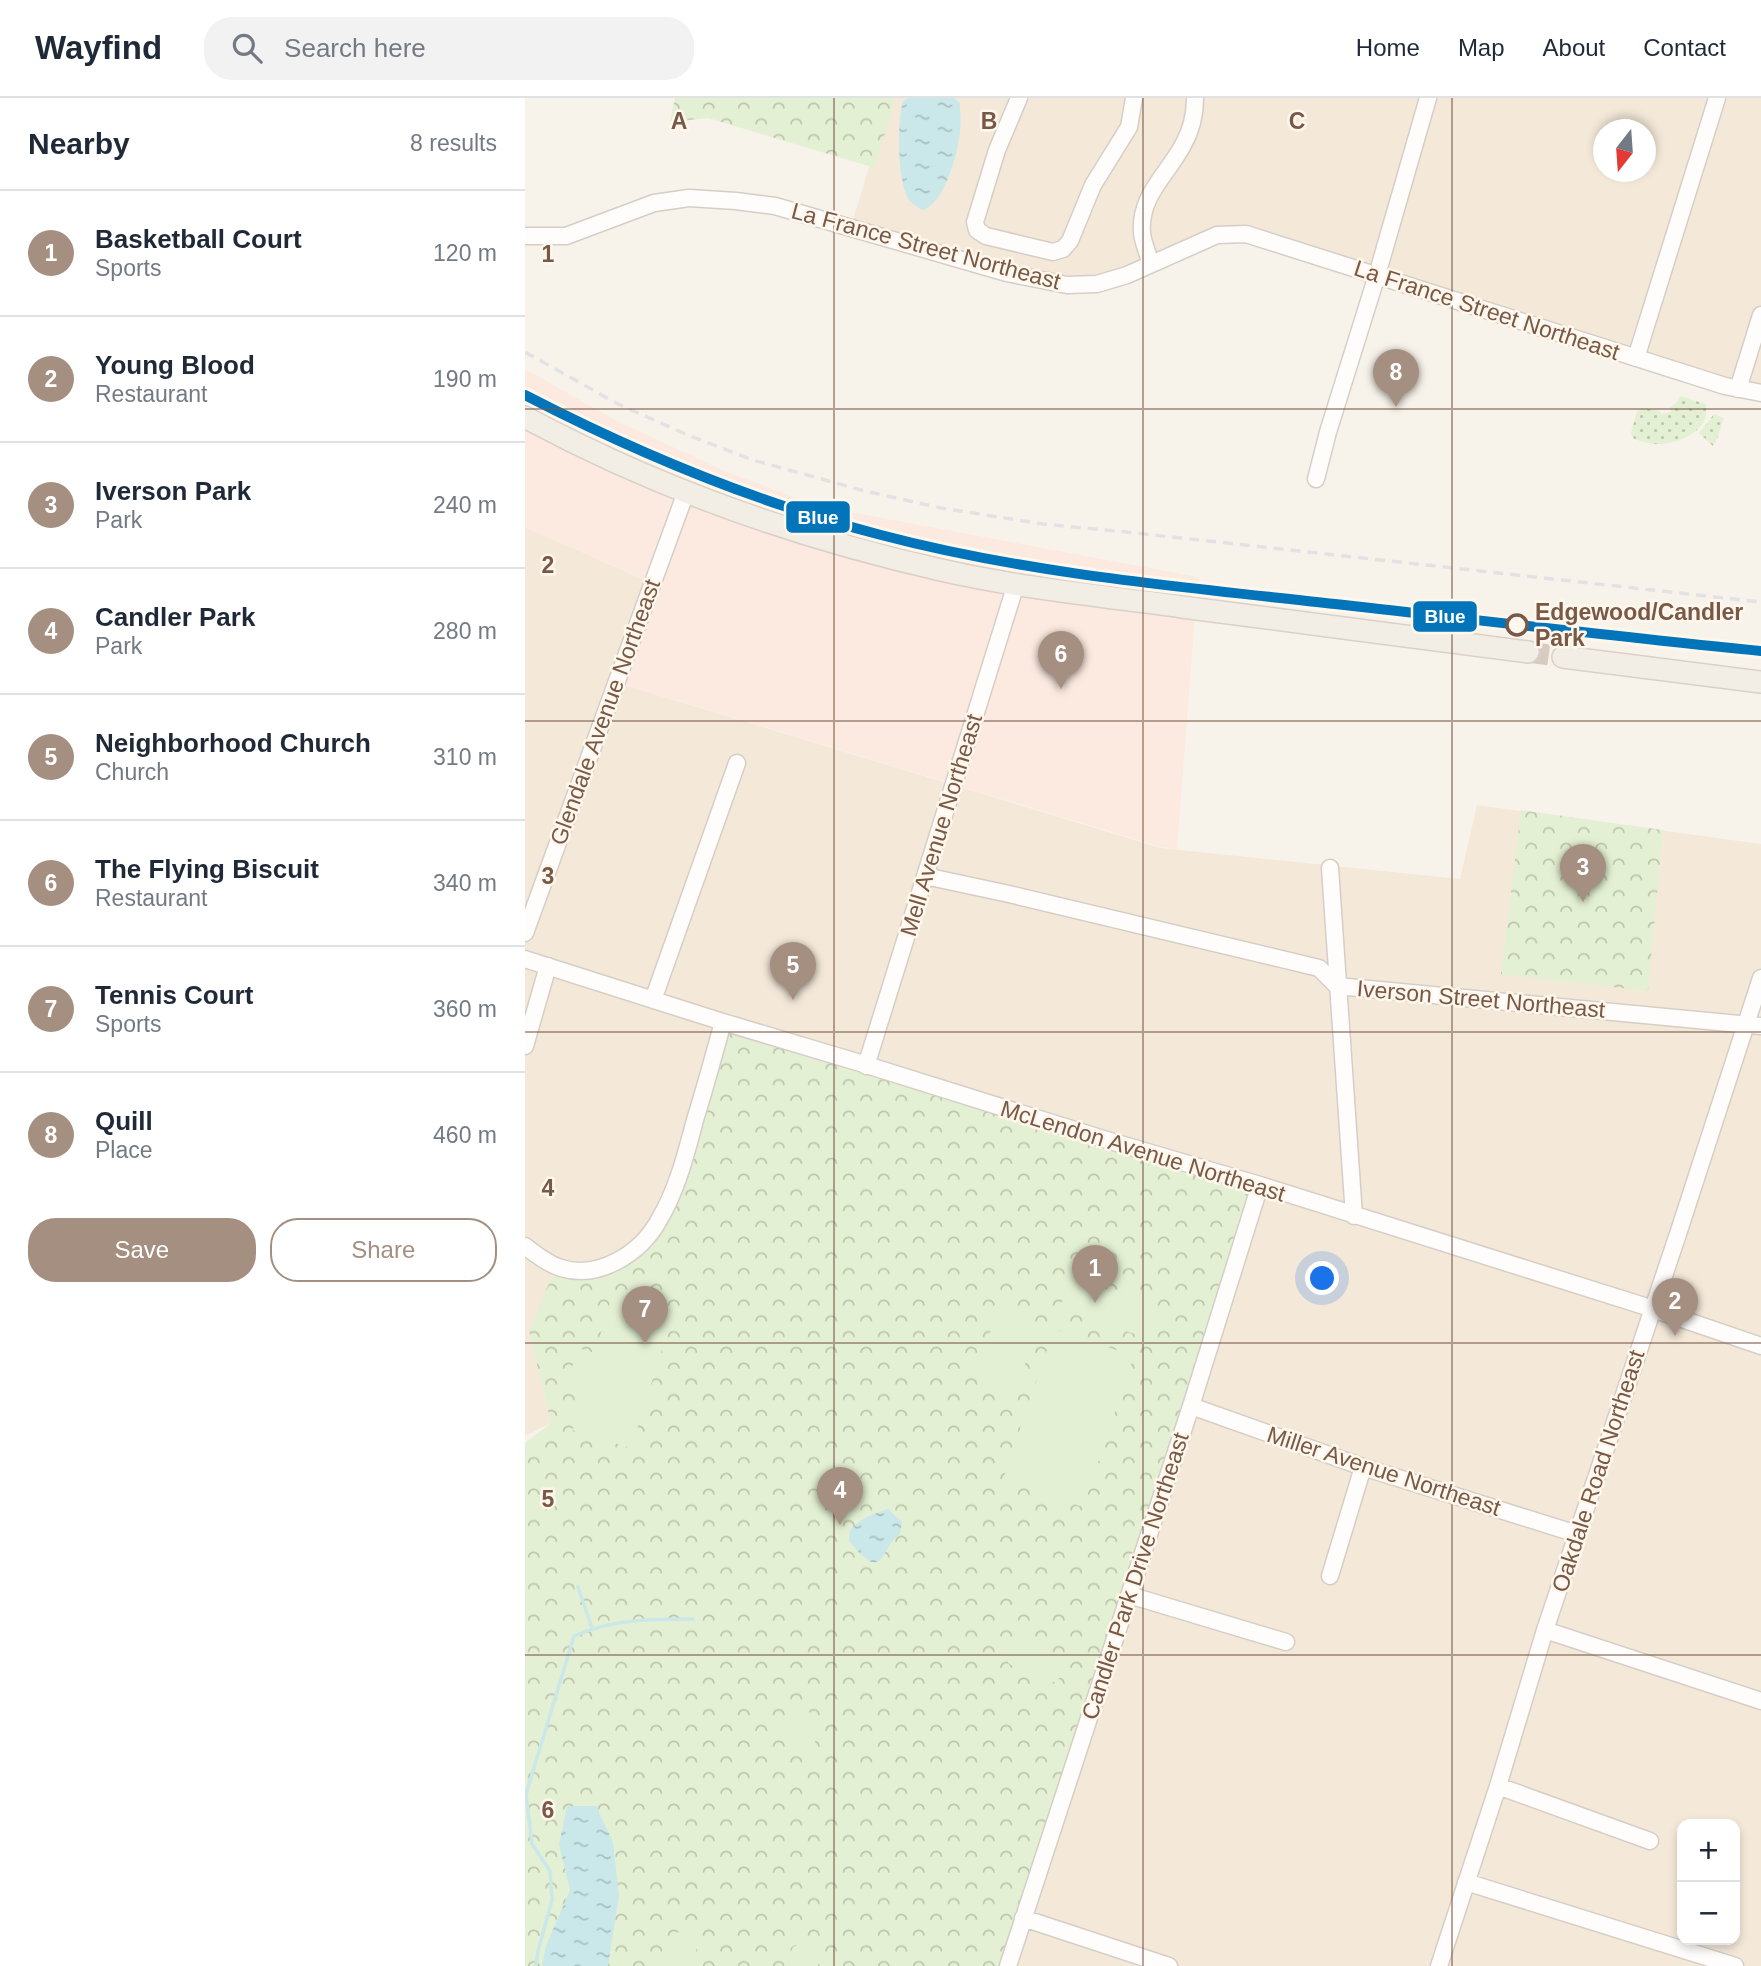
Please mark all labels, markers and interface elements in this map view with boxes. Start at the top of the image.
search box [204,17,694,80]
text: Wayfind [35,29,162,66]
icon: search [228,29,266,67]
text: Search here [284,33,426,63]
text: Home [1356,34,1420,61]
text: Map [1458,34,1505,61]
text: About [1543,34,1605,61]
text: Contact [1643,34,1726,61]
text: A [671,108,687,134]
text: B [981,108,997,134]
text: C [1289,108,1305,134]
north arrow [1593,119,1656,182]
text: Nearby [28,127,130,160]
text: 8 results [410,130,497,156]
street label: La France Street Northeast [789,198,1064,295]
text: Basketball Court [95,224,302,254]
text: 1 [45,240,57,266]
text: 120 m [433,240,497,266]
text: 1 [542,241,555,267]
text: Sports [95,255,161,281]
street label: La France Street Northeast [1351,255,1624,365]
pin: 8 [1373,349,1419,407]
text: Young Blood [95,350,255,380]
text: 2 [45,366,57,392]
text: 190 m [433,366,497,392]
text: Restaurant [95,381,208,407]
text: Iverson Park [95,476,251,506]
text: 3 [45,492,57,518]
text: 240 m [433,492,497,518]
line badge: Blue [785,500,851,534]
text: Park [95,507,142,533]
text: Blue [797,507,839,528]
text: 2 [542,552,554,578]
street label: Glendale Avenue Northeast [545,575,665,848]
place label: Edgewood/Candler Park [1535,599,1743,651]
line badge: Blue [1412,600,1478,633]
text: Candler Park [95,602,255,632]
text: Blue [1424,606,1466,627]
marker: Edgewood/Candler Park [1506,614,1528,636]
text: 4 [45,618,57,644]
text: 280 m [433,618,497,644]
pin: 6 [1038,631,1084,689]
text: Park [95,633,142,659]
street label: Mell Avenue Northeast [895,710,987,939]
text: Neighborhood Church [95,728,371,758]
text: 5 [45,744,57,770]
text: 310 m [433,744,497,770]
text: Church [95,759,169,785]
pin: 3 [1560,844,1606,902]
text: The Flying Biscuit [95,854,319,884]
text: 3 [542,863,554,889]
text: 6 [45,870,57,896]
text: 340 m [433,870,497,896]
text: Restaurant [95,885,208,911]
pin: 5 [770,942,816,1000]
street label: Iverson Street Northeast [1356,975,1607,1023]
text: Tennis Court [95,980,253,1010]
text: 7 [45,996,57,1022]
text: 360 m [433,996,497,1022]
text: Sports [95,1011,161,1037]
street label: McLendon Avenue Northeast [998,1095,1289,1207]
text: Quill [95,1106,153,1136]
text: 8 [45,1122,57,1148]
text: 460 m [433,1122,497,1148]
text: Place [95,1137,153,1163]
text: 4 [542,1175,555,1201]
button: Save [28,1218,256,1282]
button: Share [270,1218,497,1282]
pin: 1 [1072,1245,1118,1303]
your location [1305,1261,1339,1295]
pin: 2 [1652,1278,1698,1336]
pin: 7 [622,1286,668,1344]
street label: Oakdale Road Northeast [1547,1346,1650,1595]
street label: Miller Avenue Northeast [1264,1421,1505,1521]
street label: Candler Park Drive Northeast [1076,1429,1194,1723]
pin: 4 [817,1467,863,1525]
text: 5 [542,1486,555,1512]
text: 6 [542,1797,554,1823]
map controls [1677,1819,1740,1945]
button: + [1677,1819,1740,1882]
button: − [1677,1882,1740,1945]

